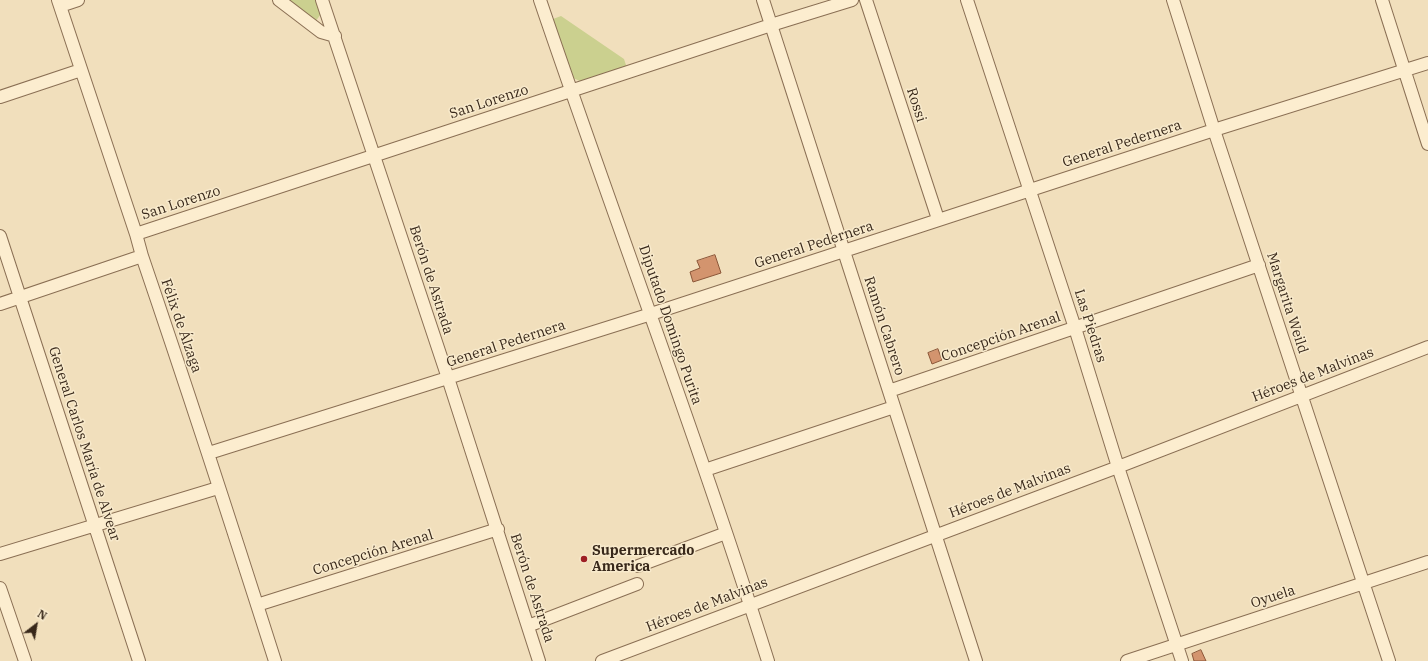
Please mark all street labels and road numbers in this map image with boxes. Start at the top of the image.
street label: San Lorenzo [448,81,530,123]
street label: Rossi [903,86,929,124]
street label: General Pedernera [1060,117,1184,171]
street label: San Lorenzo [140,182,222,224]
street label: General Pedernera [752,218,876,272]
street label: Berón de Astrada [405,223,457,337]
street label: Diputado Domingo Purita [635,243,705,407]
street label: Margarita Weild [1263,250,1311,356]
street label: Ramón Cabrero [860,274,908,378]
street label: Félix de Álzaga [157,277,205,375]
street label: Las Piedras [1070,287,1110,365]
street label: Concepción Arenal [939,309,1063,365]
street label: General Pedernera [444,317,568,371]
street label: Héroes de Malvinas [1250,344,1376,406]
street label: General Carlos María de Alvear [45,345,123,543]
street label: Héroes de Malvinas [947,460,1073,522]
street label: Concepción Arenal [311,527,435,579]
street label: Berón de Astrada [506,531,558,645]
street label: Héroes de Malvinas [644,574,770,636]
street label: Oyuela [1249,582,1297,612]

